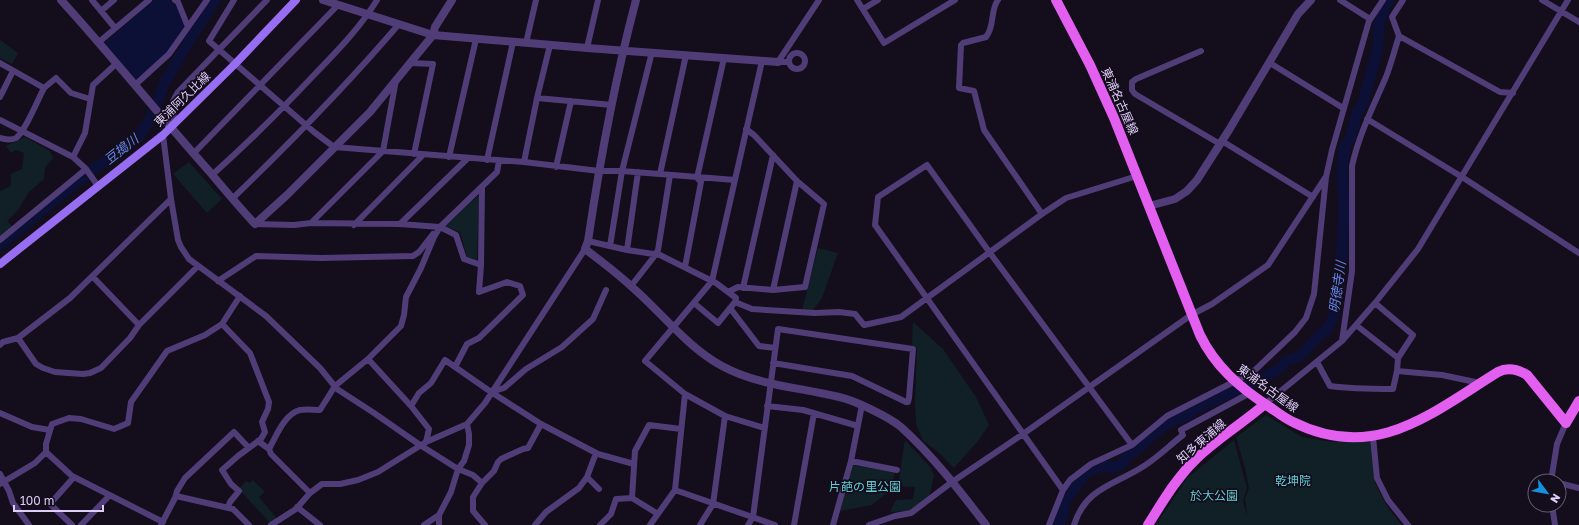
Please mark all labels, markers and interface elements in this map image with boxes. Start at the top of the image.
street label: 東浦名古屋線 [1099,65,1141,137]
street label: 東浦阿久比線 [151,69,213,129]
water label: 豆搗川 [101,129,143,167]
water label: 明徳寺川 [1325,258,1349,314]
street label: 東浦名古屋線 [1234,361,1302,415]
street label: 知多東浦線 [1173,416,1229,466]
park label: 乾坤院 [1275,473,1311,488]
north arrow [1527,473,1567,513]
park label: 片葩の里公園 [829,479,901,494]
scale bar [14,487,103,513]
park label: 於大公園 [1190,488,1238,503]
text: N [1548,492,1564,506]
text: 100 m [20,493,54,508]

